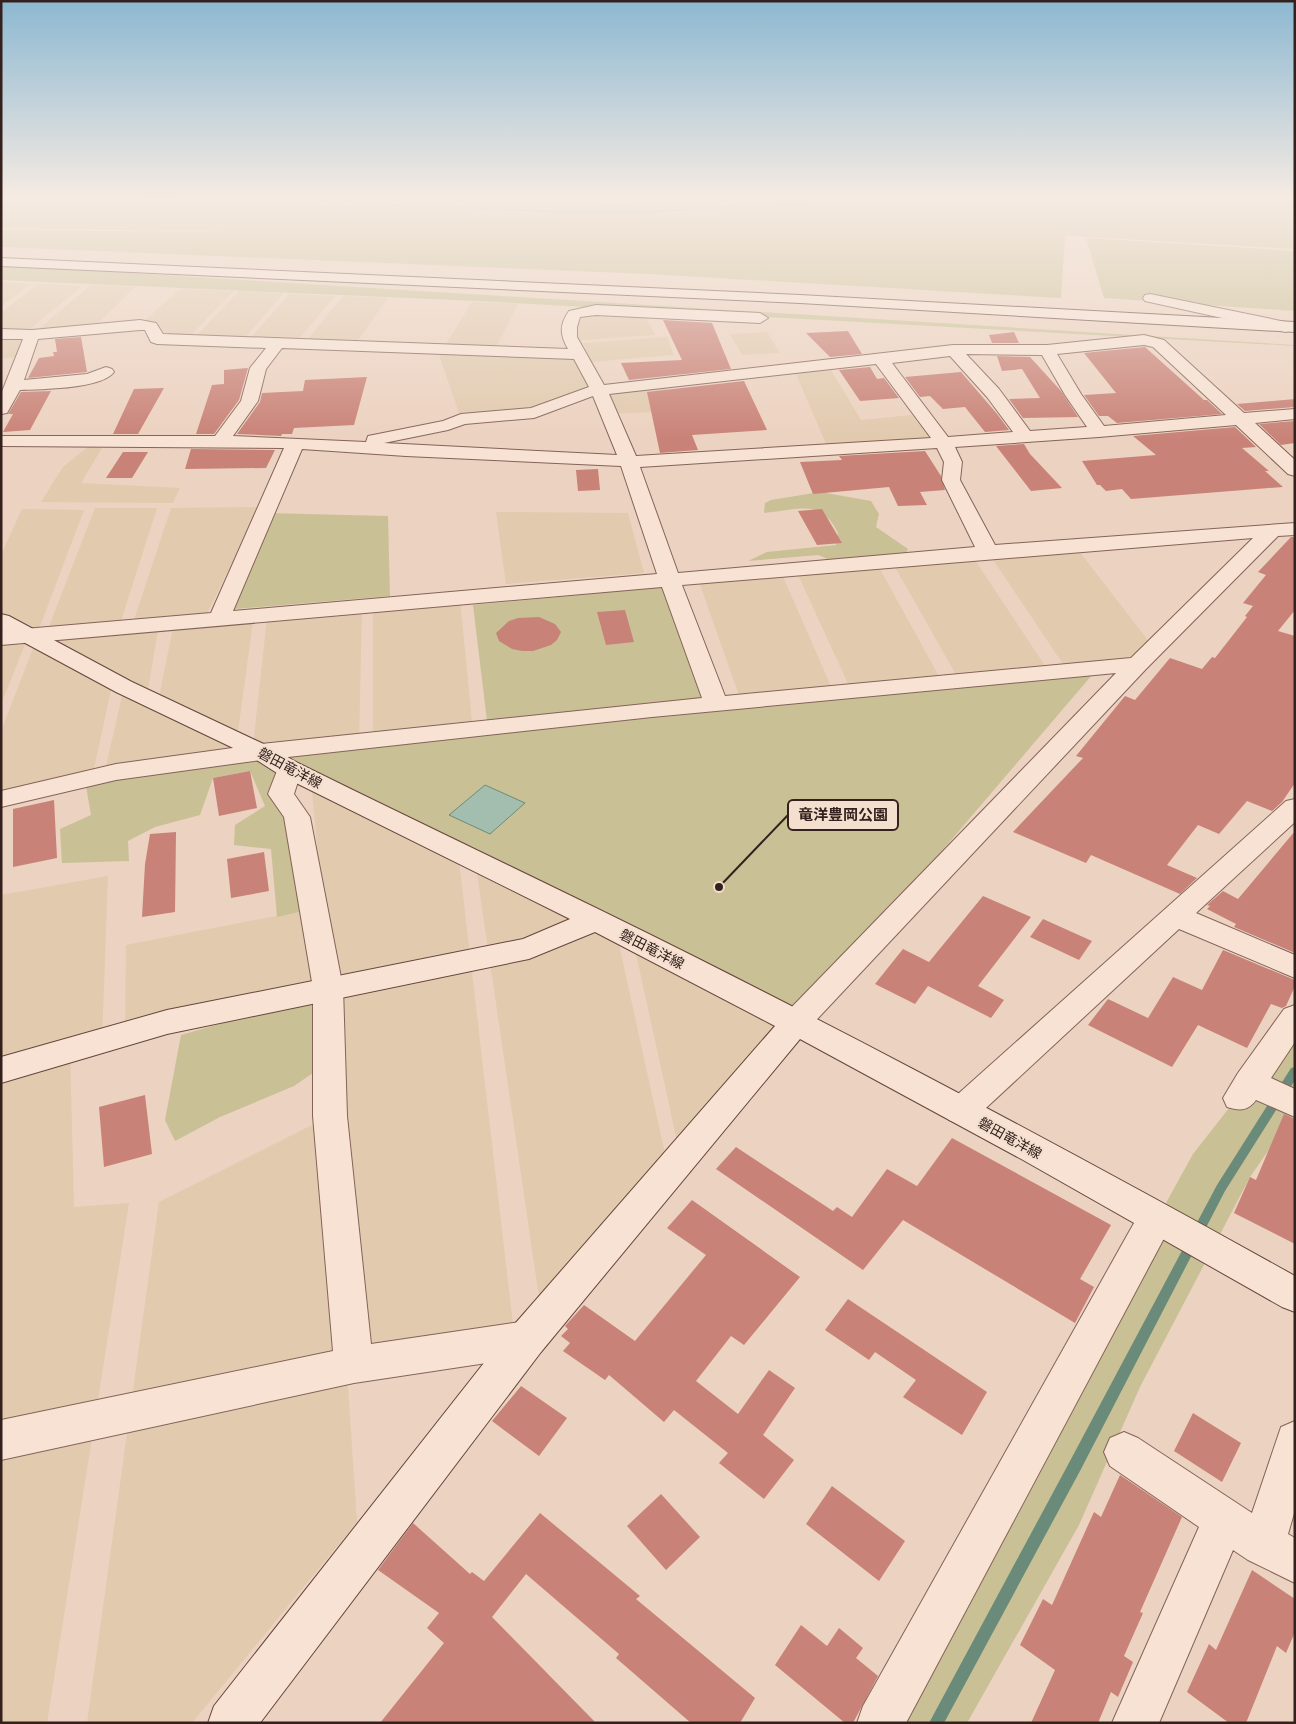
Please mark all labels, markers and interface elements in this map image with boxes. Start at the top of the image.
street label: 磐田竜洋線 [255,744,325,792]
callout: 竜洋豊岡公園 [788,800,898,830]
text: 竜洋豊岡公園 [798,805,888,824]
street label: 磐田竜洋線 [617,925,687,973]
street label: 磐田竜洋線 [975,1113,1045,1163]

